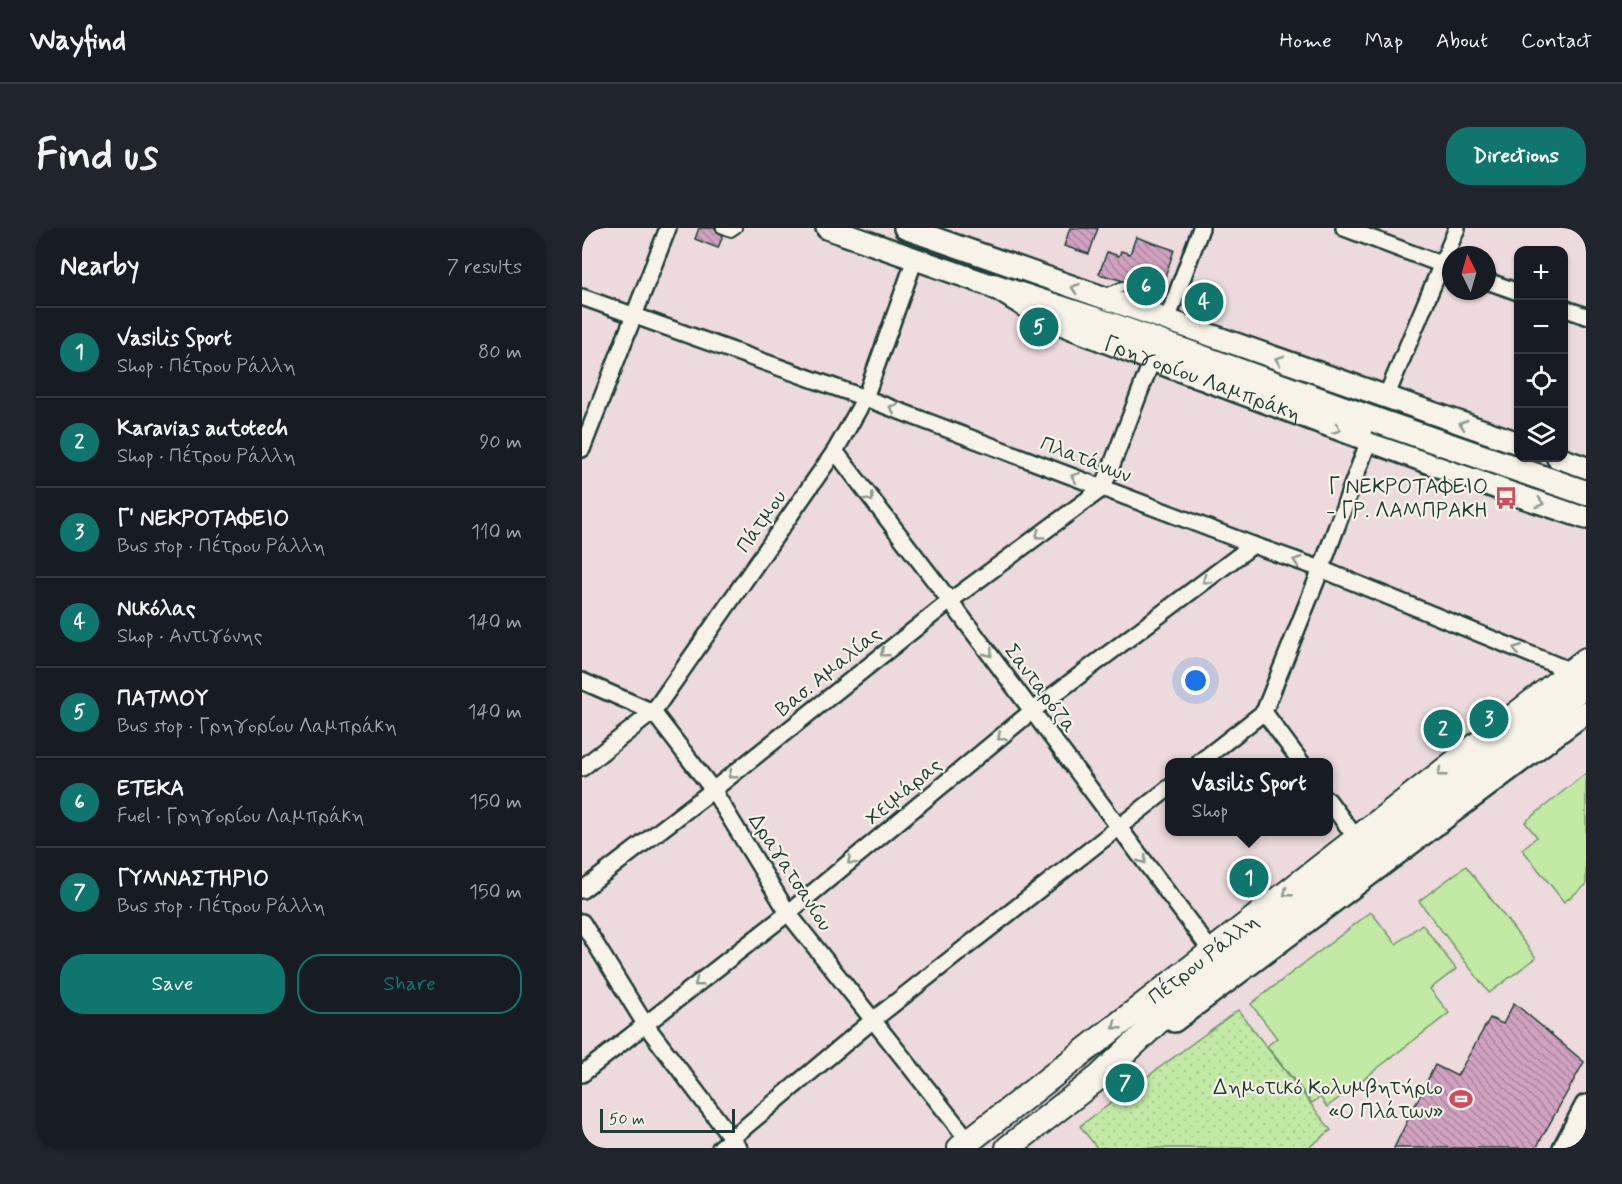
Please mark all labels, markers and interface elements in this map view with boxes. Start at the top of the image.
text: Wayfind [30,23,126,60]
text: Home [1280,27,1332,55]
text: Map [1365,27,1403,55]
text: About [1436,27,1488,55]
text: Contact [1521,27,1592,55]
button: Directions [1446,127,1586,185]
text: Find us [36,129,158,184]
north arrow [1442,246,1496,300]
map controls [1514,246,1568,462]
button: + [1514,246,1568,300]
text: Nearby [60,250,139,284]
text: 7 results [447,254,522,281]
pin: 6 [1126,264,1166,308]
pin: 4 [1184,280,1224,325]
one-way arrow [1071,282,1081,295]
button: − [1514,300,1568,354]
pin: 5 [1020,304,1058,350]
text: Vasilis Sport [117,325,232,353]
street label: Γρηγορίου Λαμπράκη [1100,329,1305,429]
text: 1 [75,339,84,366]
text: 80 m [478,339,522,366]
text: Shop · Πέτρου Ράλλη [117,353,296,380]
one-way arrow [1274,354,1285,367]
button: locate [1514,354,1568,408]
one-way arrow [888,403,899,415]
button: layers [1514,408,1568,462]
text: Karavias autotech [117,415,288,443]
one-way arrow [1458,419,1469,431]
one-way arrow [1332,421,1342,434]
text: 2 [75,429,84,456]
text: 90 m [479,429,522,456]
street label: Πλατάνων [1036,430,1135,490]
text: Shop · Πέτρου Ράλλη [117,443,296,470]
one-way arrow [1070,472,1081,484]
place label: Γ ΝΕΚΡΟΤΑΦΕΙΟ - ΓΡ. ΛΑΜΠΡΑΚΗ [1326,473,1488,525]
street label: Πάτμου [730,485,794,559]
bus stop icon: Γ ΝΕΚΡΟΤΑΦΕΙΟ - ΓΡ. ΛΑΜΠΡΑΚΗ [1493,485,1519,511]
one-way arrow [863,491,874,502]
one-way arrow [1534,496,1545,508]
text: Γ' ΝΕΚΡΟΤΑΦΕΙΟ [117,505,289,533]
text: 3 [75,519,84,546]
text: 110 m [471,519,522,546]
one-way arrow [1035,528,1046,539]
text: Bus stop · Πέτρου Ράλλη [117,533,325,560]
one-way arrow [1292,555,1303,568]
one-way arrow [1202,573,1213,584]
text: Νικόλας [117,595,196,623]
text: 4 [74,609,85,636]
text: 140 m [468,609,522,636]
street label: Βασ. Αμαλίας [770,620,888,723]
text: Shop · Αντιγόνης [117,623,262,650]
street label: Σανταρόζα [997,638,1083,739]
one-way arrow [1512,644,1523,656]
one-way arrow [880,646,891,657]
one-way arrow [981,646,992,657]
your location [1181,666,1210,695]
text: ΠΑΤΜΟΥ [117,685,208,713]
pin: 3 [1470,696,1508,742]
text: 5 [74,699,86,726]
text: 140 m [468,699,522,726]
pin: 2 [1424,706,1462,752]
text: Bus stop · Γρηγορίου Λαμπράκη [117,713,397,740]
one-way arrow [997,730,1008,741]
street label: Χειμάρας [859,751,948,832]
popup [1165,758,1333,836]
one-way arrow [1436,766,1447,777]
one-way arrow [727,767,738,778]
text: Vasilis Sport [1192,770,1306,798]
text: ΕΤΕΚΑ [117,775,184,803]
text: 6 [74,789,85,816]
text: 150 m [469,789,522,816]
text: Shop [1192,798,1228,825]
text: Fuel · Γρηγορίου Λαμπράκη [117,803,364,830]
street label: Δραγατσανίου [742,808,839,937]
one-way arrow [1136,853,1147,864]
one-way arrow [847,854,858,865]
pin: 1 [1230,856,1268,900]
text: ΓΥΜΝΑΣΤΗΡΙΟ [117,865,269,893]
text: 7 [73,879,86,906]
text: 150 m [469,879,522,906]
one-way arrow [1283,886,1294,897]
text: Bus stop · Πέτρου Ράλλη [117,893,325,920]
street label: Πέτρου Ράλλη [1142,907,1265,1011]
button: Save [60,954,285,1014]
button: Share [297,954,522,1014]
one-way arrow [694,975,705,986]
one-way arrow [1112,1018,1123,1029]
pin: 7 [1106,1060,1144,1106]
place label: Δημοτικό Κολυμβητήριο «Ο Πλάτων» [1213,1074,1443,1126]
sports icon: Δημοτικό Κολυμβητήριο «Ο Πλάτων» [1448,1086,1474,1112]
scale bar [600,1106,735,1134]
text: 50 m [609,1109,645,1130]

